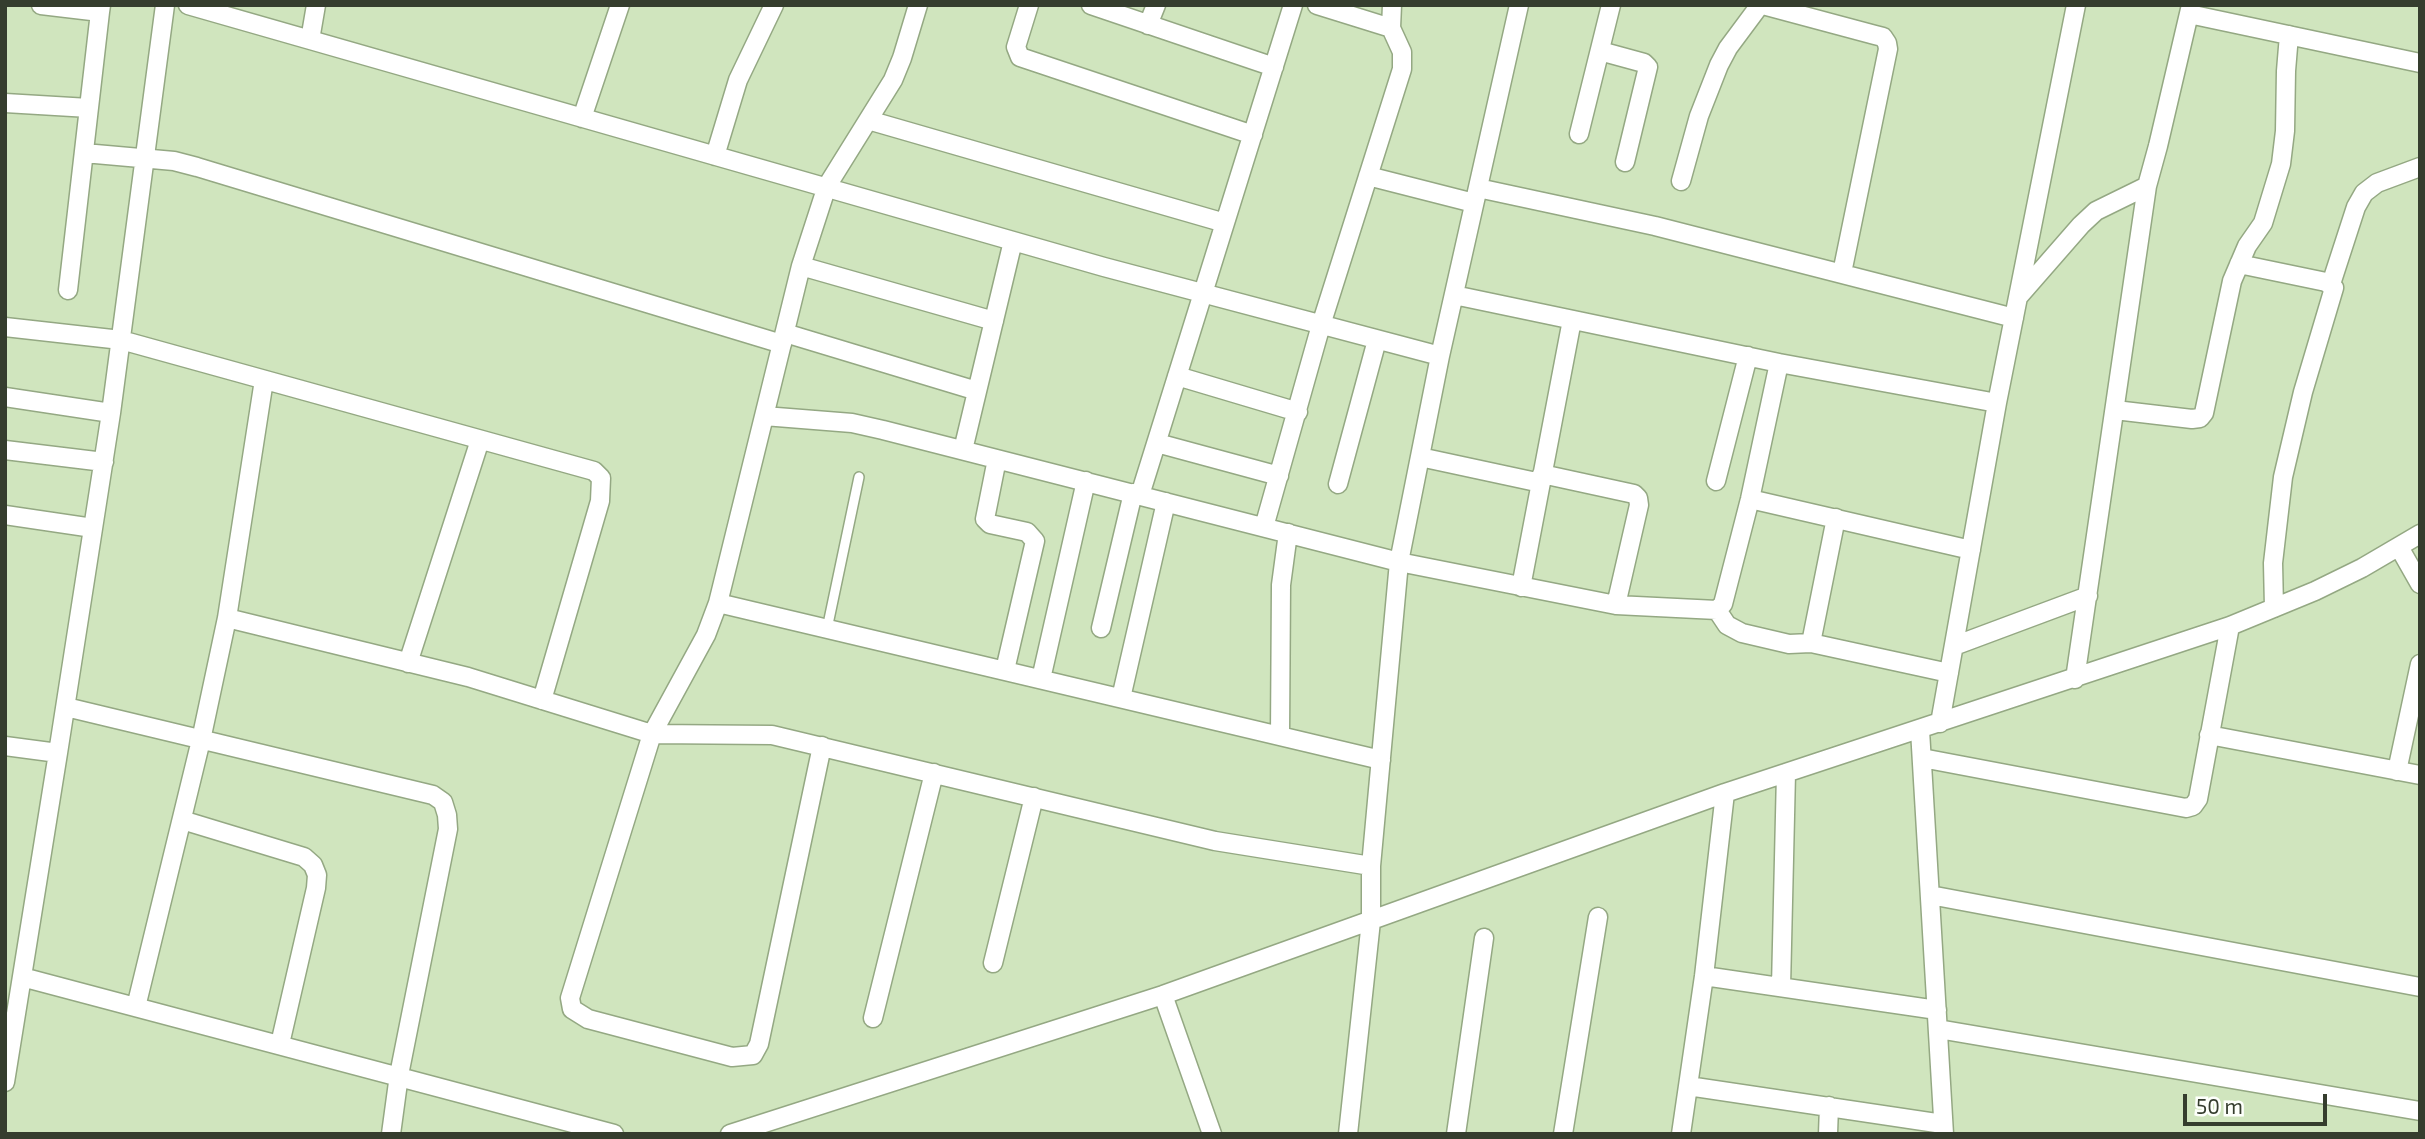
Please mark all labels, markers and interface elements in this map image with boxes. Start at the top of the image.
scale bar [2187,1080,2330,1124]
text: 50 m [2196,1093,2243,1118]

